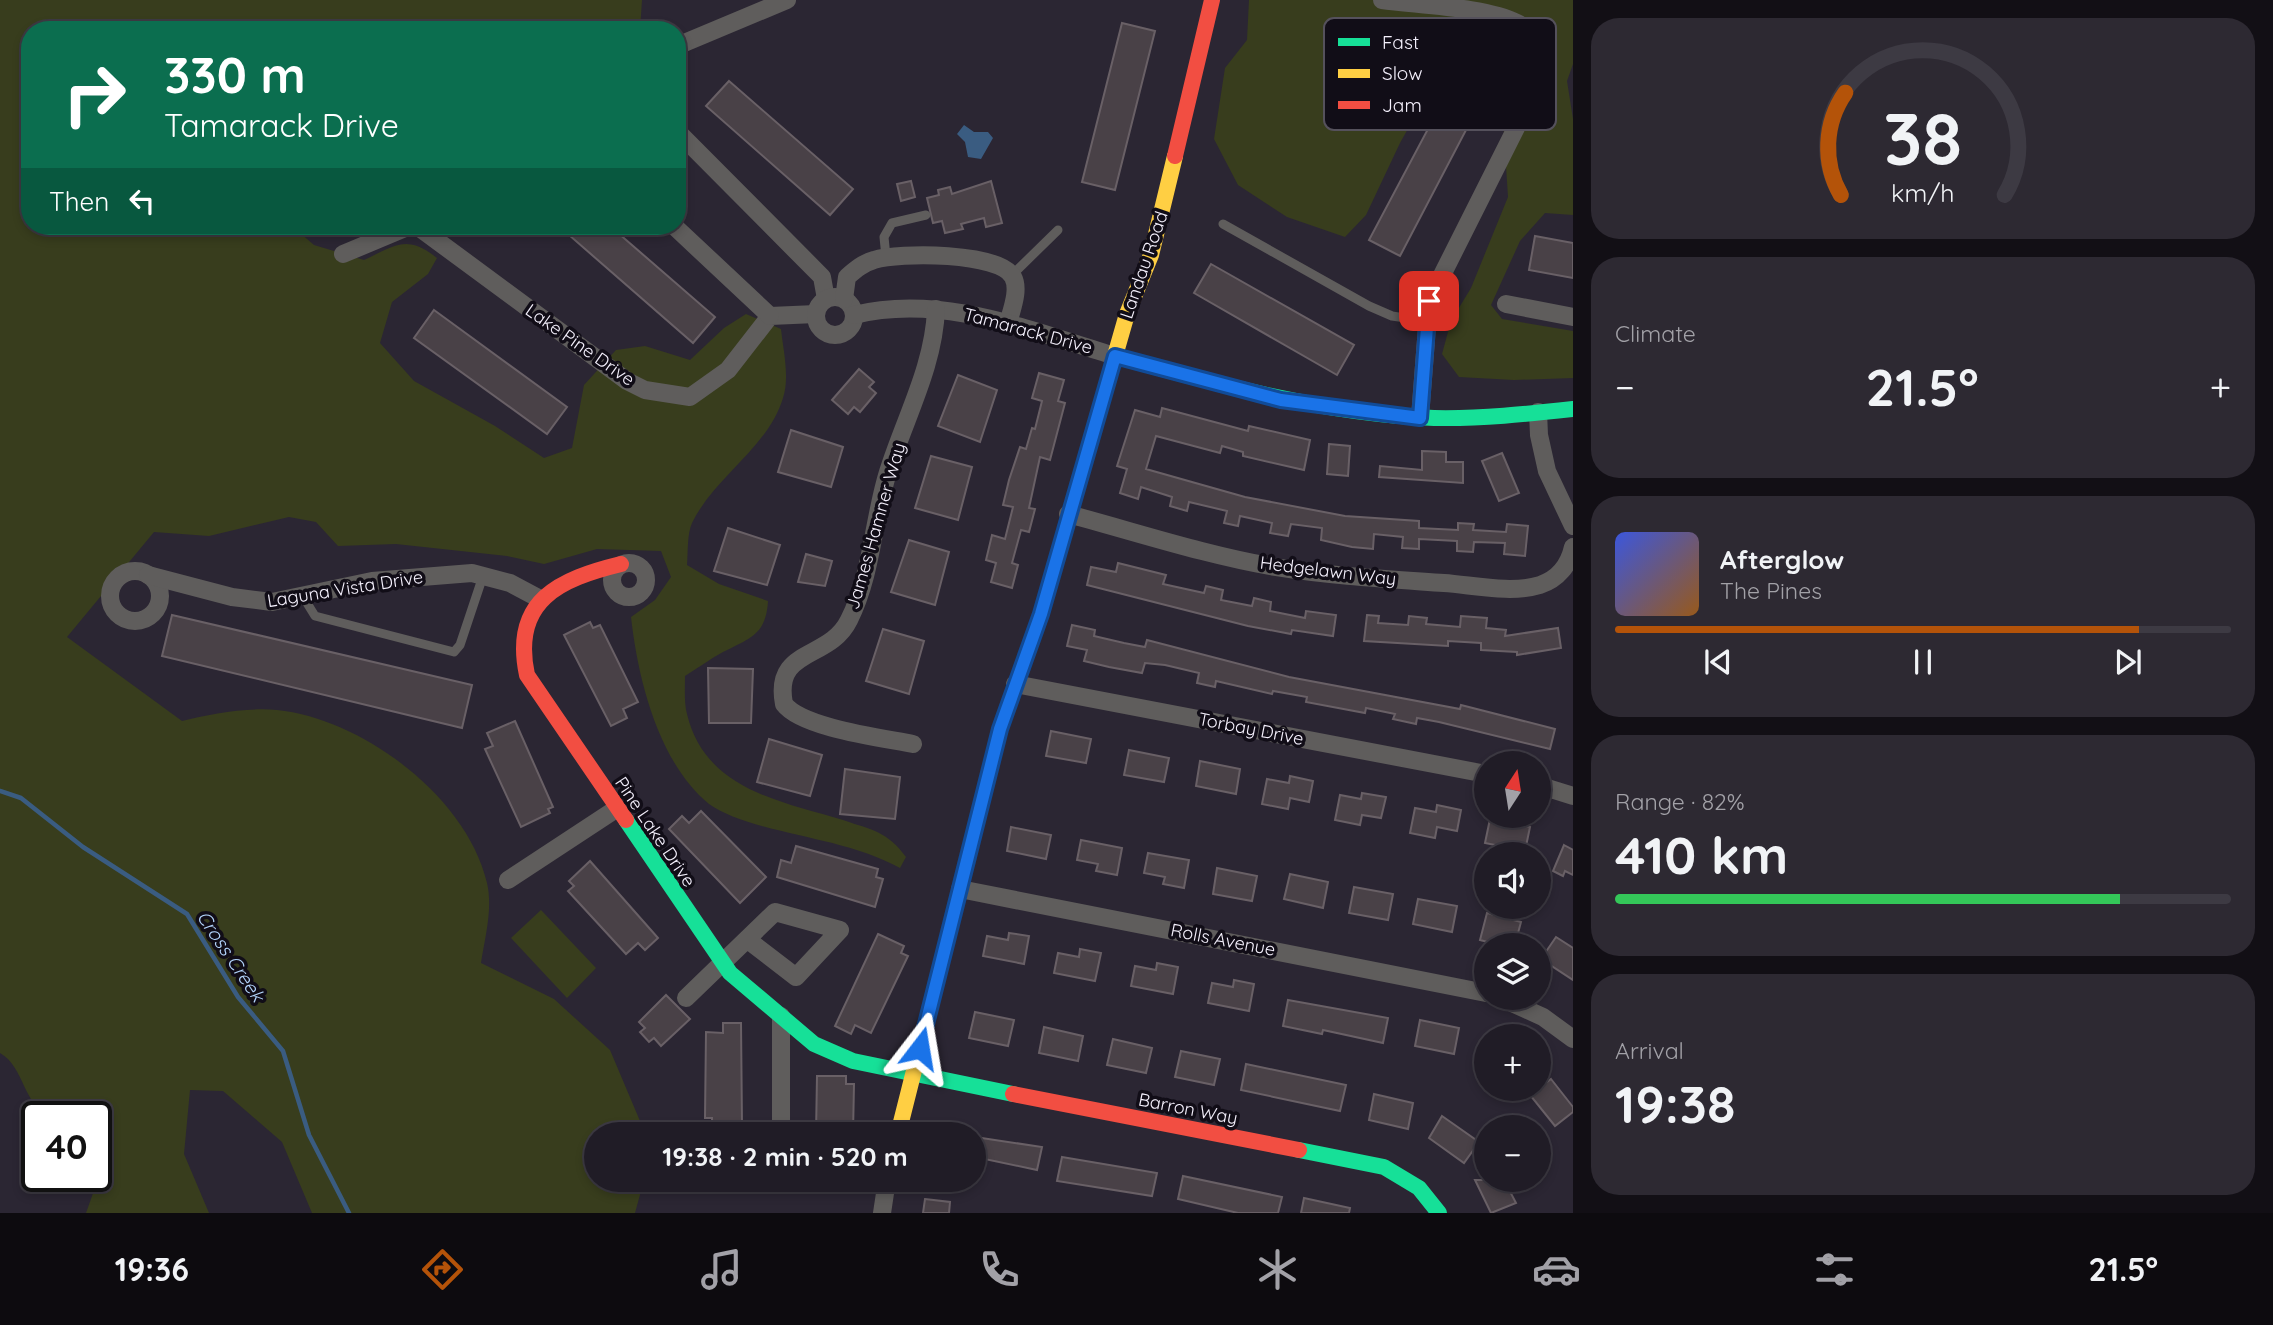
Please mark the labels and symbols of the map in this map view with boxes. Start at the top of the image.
legend [1324,18,1556,130]
text: Fast [1382,30,1419,54]
text: Slow [1382,61,1423,85]
text: Jam [1382,93,1422,117]
street label: Landau Road [1114,208,1173,322]
pin [1399,271,1459,331]
street label: Lake Pine Drive [521,298,639,391]
street label: Tamarack Drive [961,302,1095,359]
street label: James Hamner Way [841,440,910,612]
street label: Hedgelawn Way [1259,551,1398,590]
street label: Laguna Vista Drive [265,565,425,612]
street label: Torbay Drive [1196,707,1306,750]
north arrow [1474,751,1550,828]
street label: Pine Lake Drive [610,772,701,891]
water label: Cross Creek [192,906,271,1008]
street label: Rolls Avenue [1169,918,1277,961]
position arrow [883,1011,957,1085]
street label: Barron Way [1137,1088,1240,1129]
speed limit sign: 40 [21,1101,112,1192]

